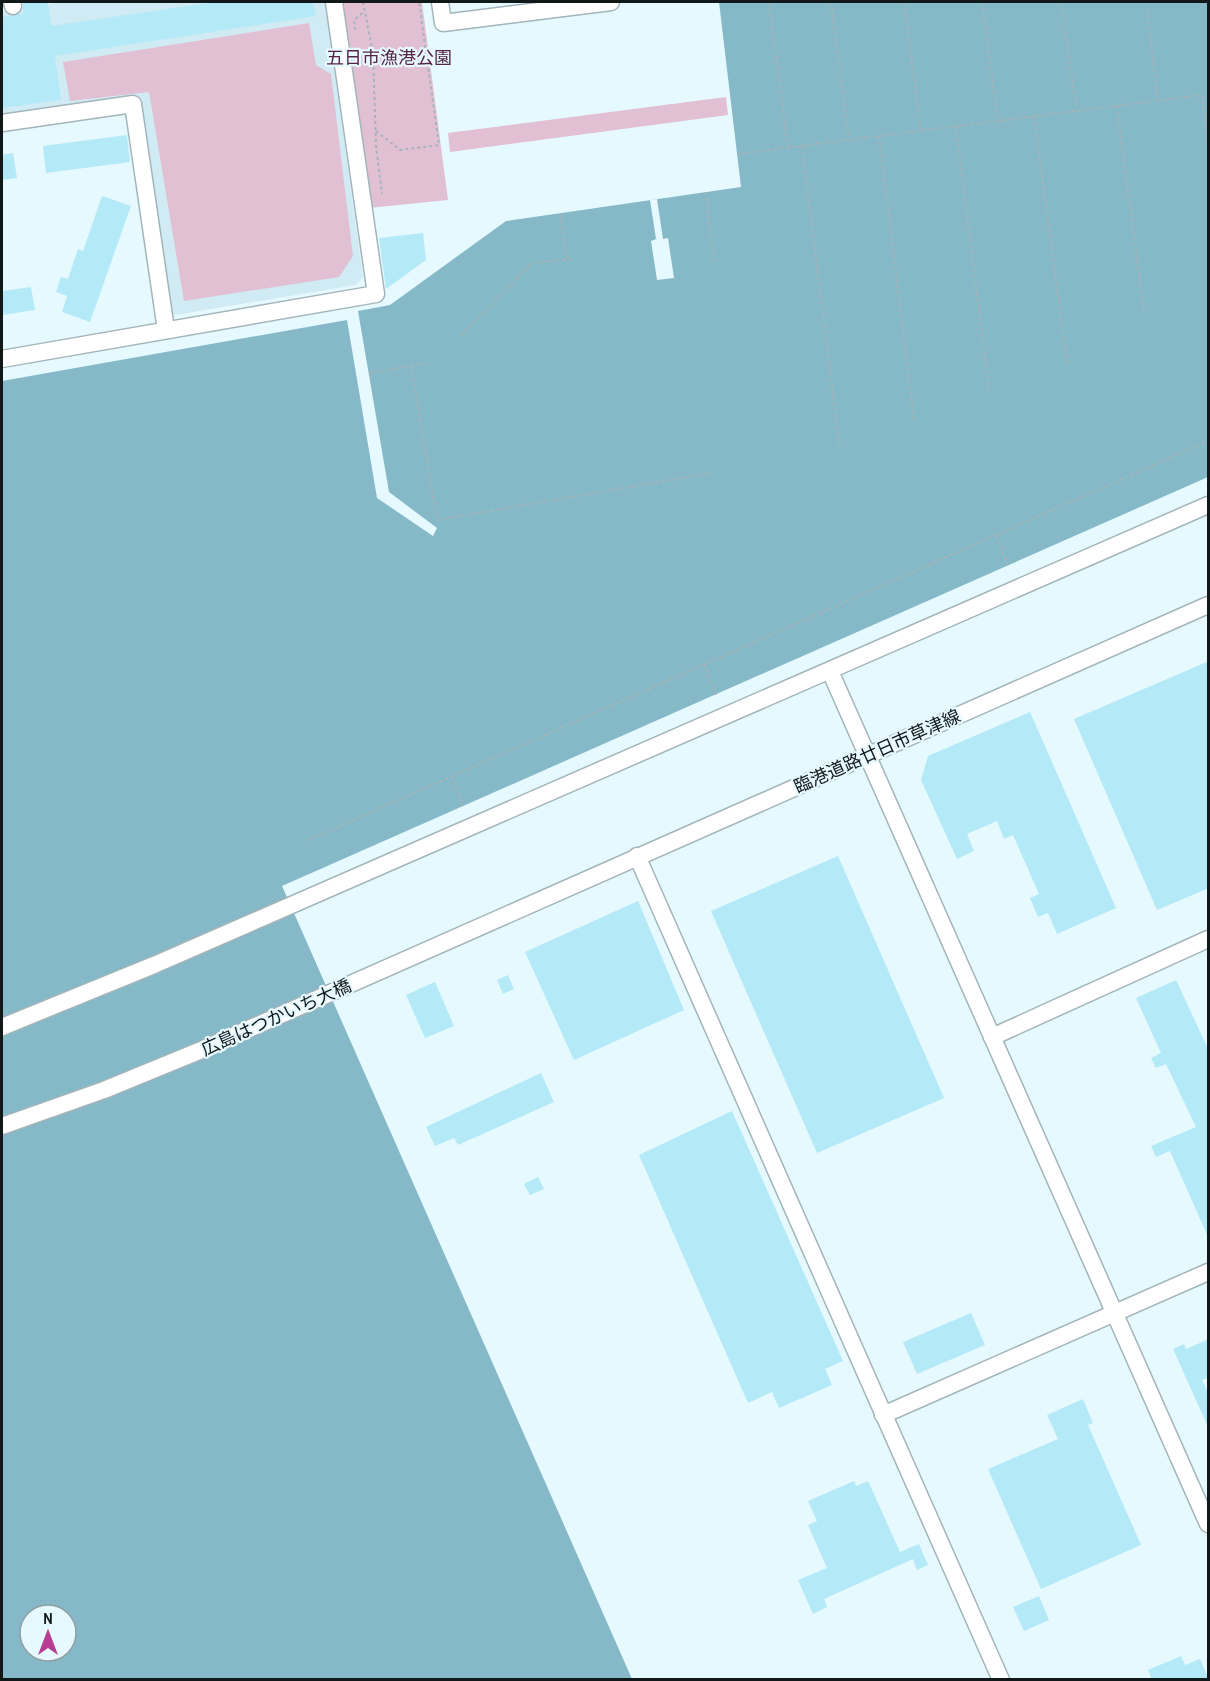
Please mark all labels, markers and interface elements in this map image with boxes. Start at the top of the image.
park label: 五日市漁港公園 [326,45,452,70]
street label: 臨港道路廿日市草津線 [790,703,964,799]
street label: 広島はつかいち大橋 [197,973,355,1061]
north arrow [18,1603,78,1663]
text: N [43,1607,53,1629]

